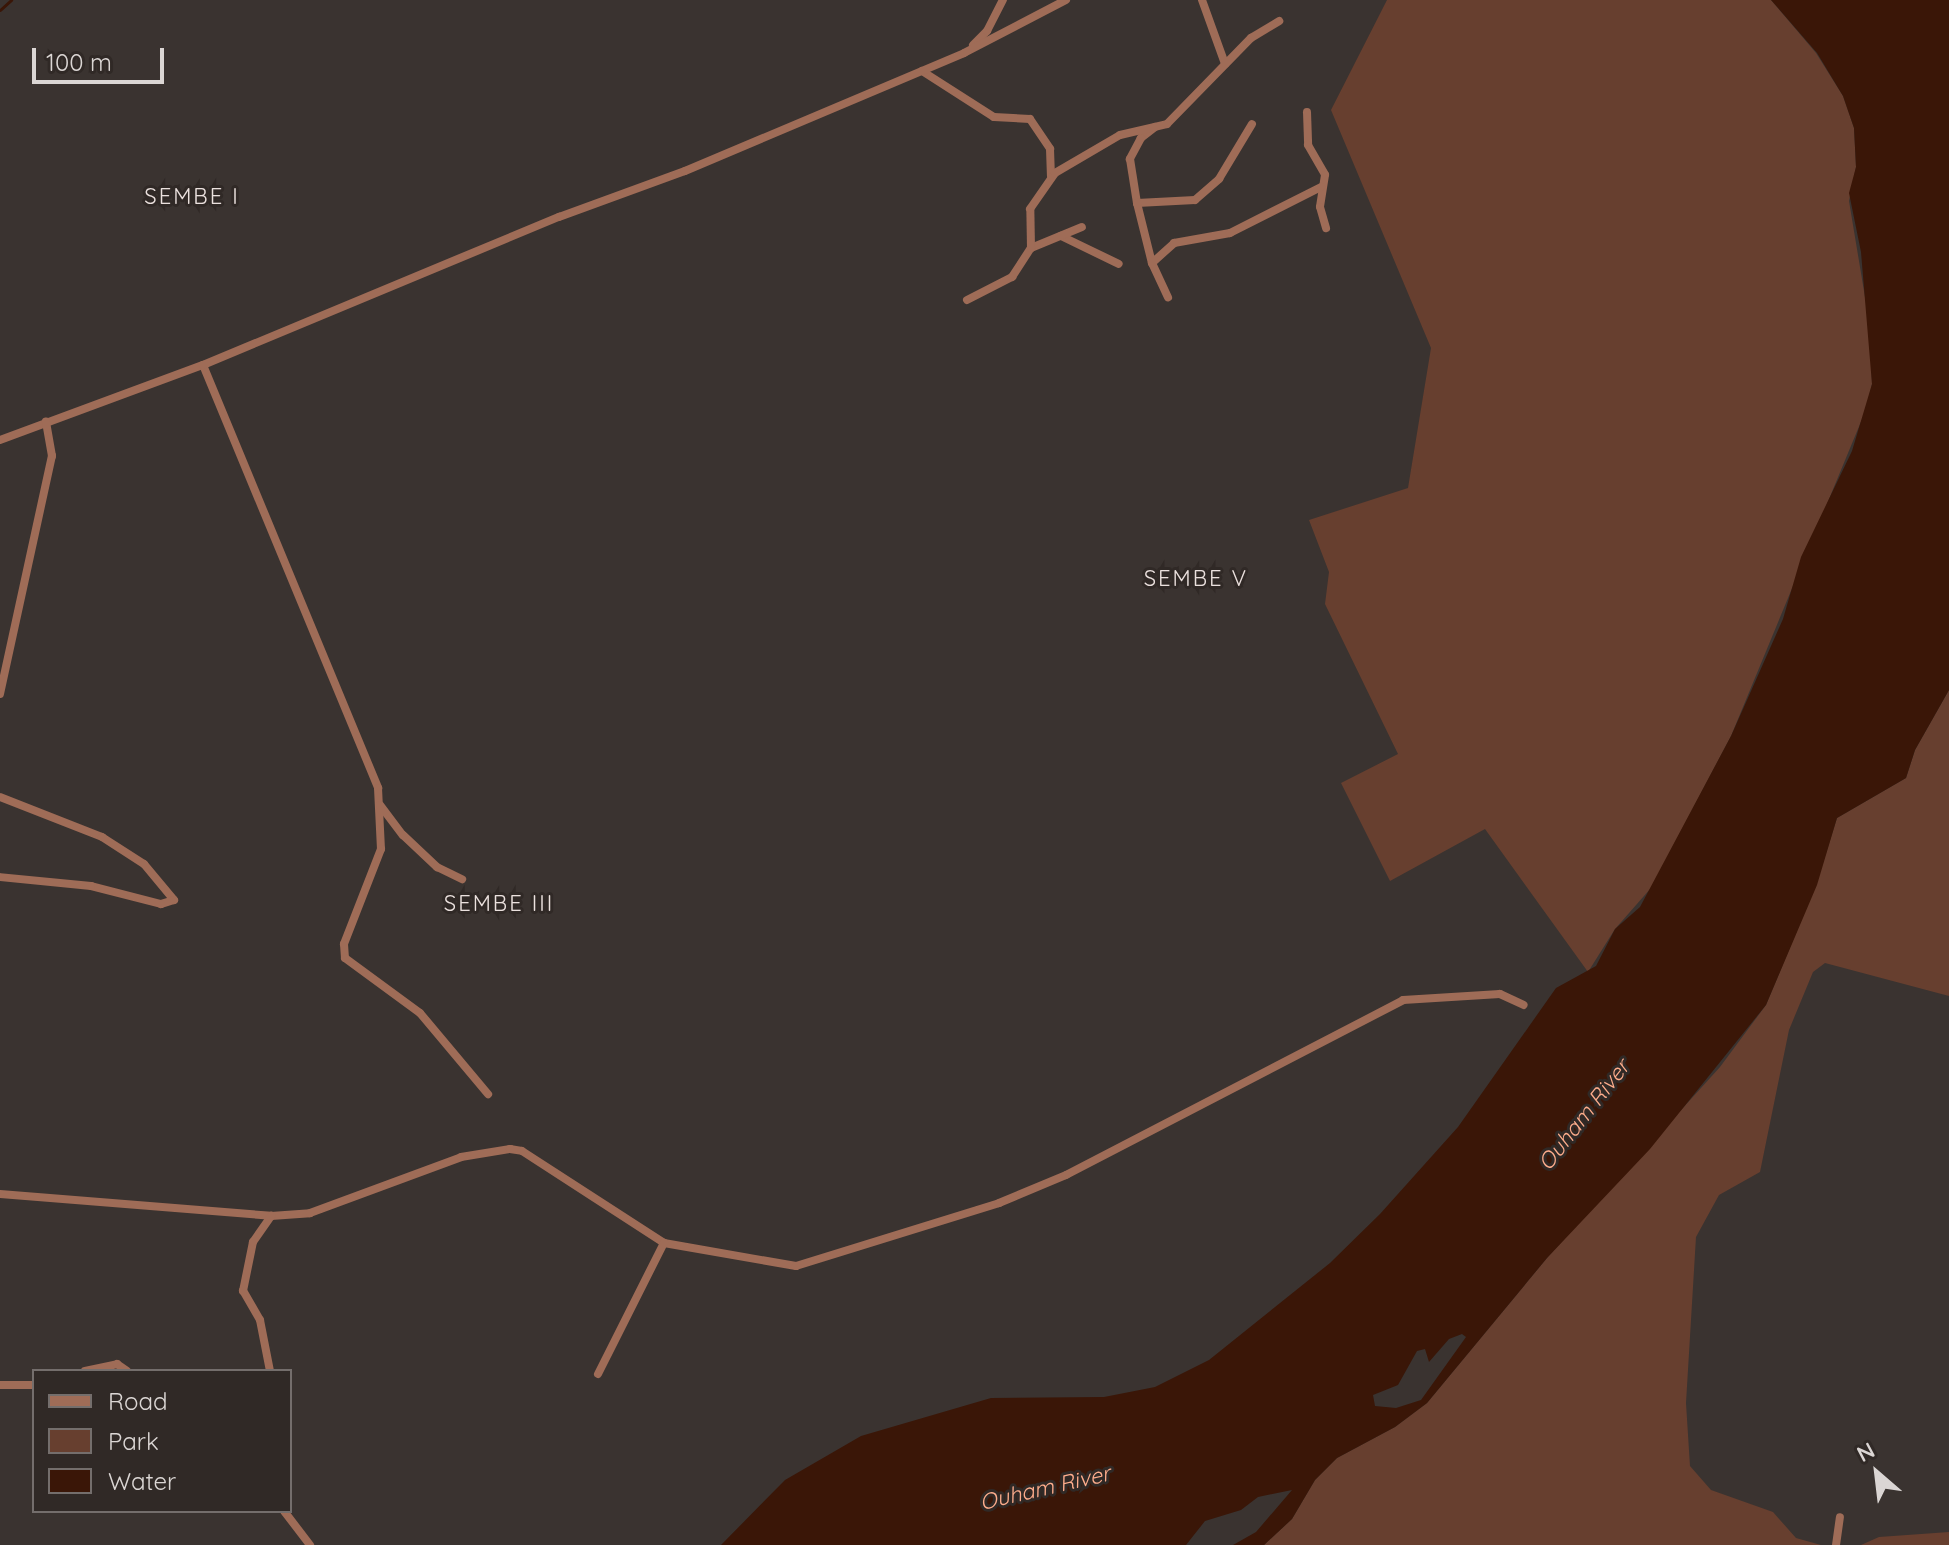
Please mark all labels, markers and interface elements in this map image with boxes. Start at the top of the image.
scale bar [36,32,168,82]
text: 100 m [46,47,112,77]
district label: SEMBE I [144,184,240,210]
district label: SEMBE V [1144,566,1248,592]
district label: SEMBE III [444,891,554,917]
water label: Ouham River [1533,1054,1635,1176]
legend [32,1369,292,1513]
text: Road [108,1386,168,1416]
text: Park [108,1426,159,1456]
north arrow [1837,1433,1917,1513]
text: N [1852,1436,1879,1468]
water label: Ouham River [977,1460,1113,1516]
text: Water [108,1466,176,1496]

